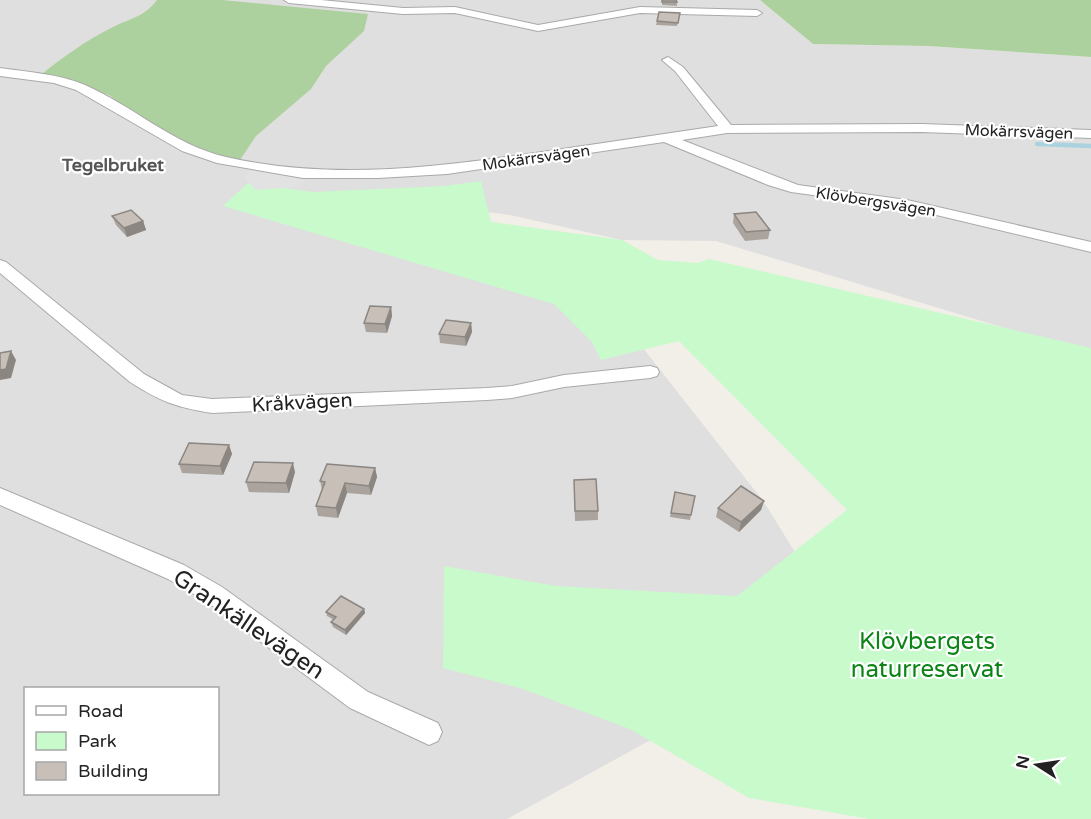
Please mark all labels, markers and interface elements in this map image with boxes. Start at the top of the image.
street label: Mokärrsvägen [964,120,1074,144]
street label: Mokärrsvägen [481,141,591,175]
district label: Tegelbruket [61,154,164,176]
street label: Klövbergsvägen [814,183,938,221]
street label: Kråkvägen [251,388,353,418]
street label: Grankällevägen [167,563,330,686]
park label: Klövbergets naturreservat [851,627,1003,684]
legend [24,687,219,795]
text: Road [78,700,123,722]
text: Park [78,730,117,752]
north arrow [1007,735,1067,795]
text: N [1012,754,1034,770]
text: Building [78,760,148,782]

